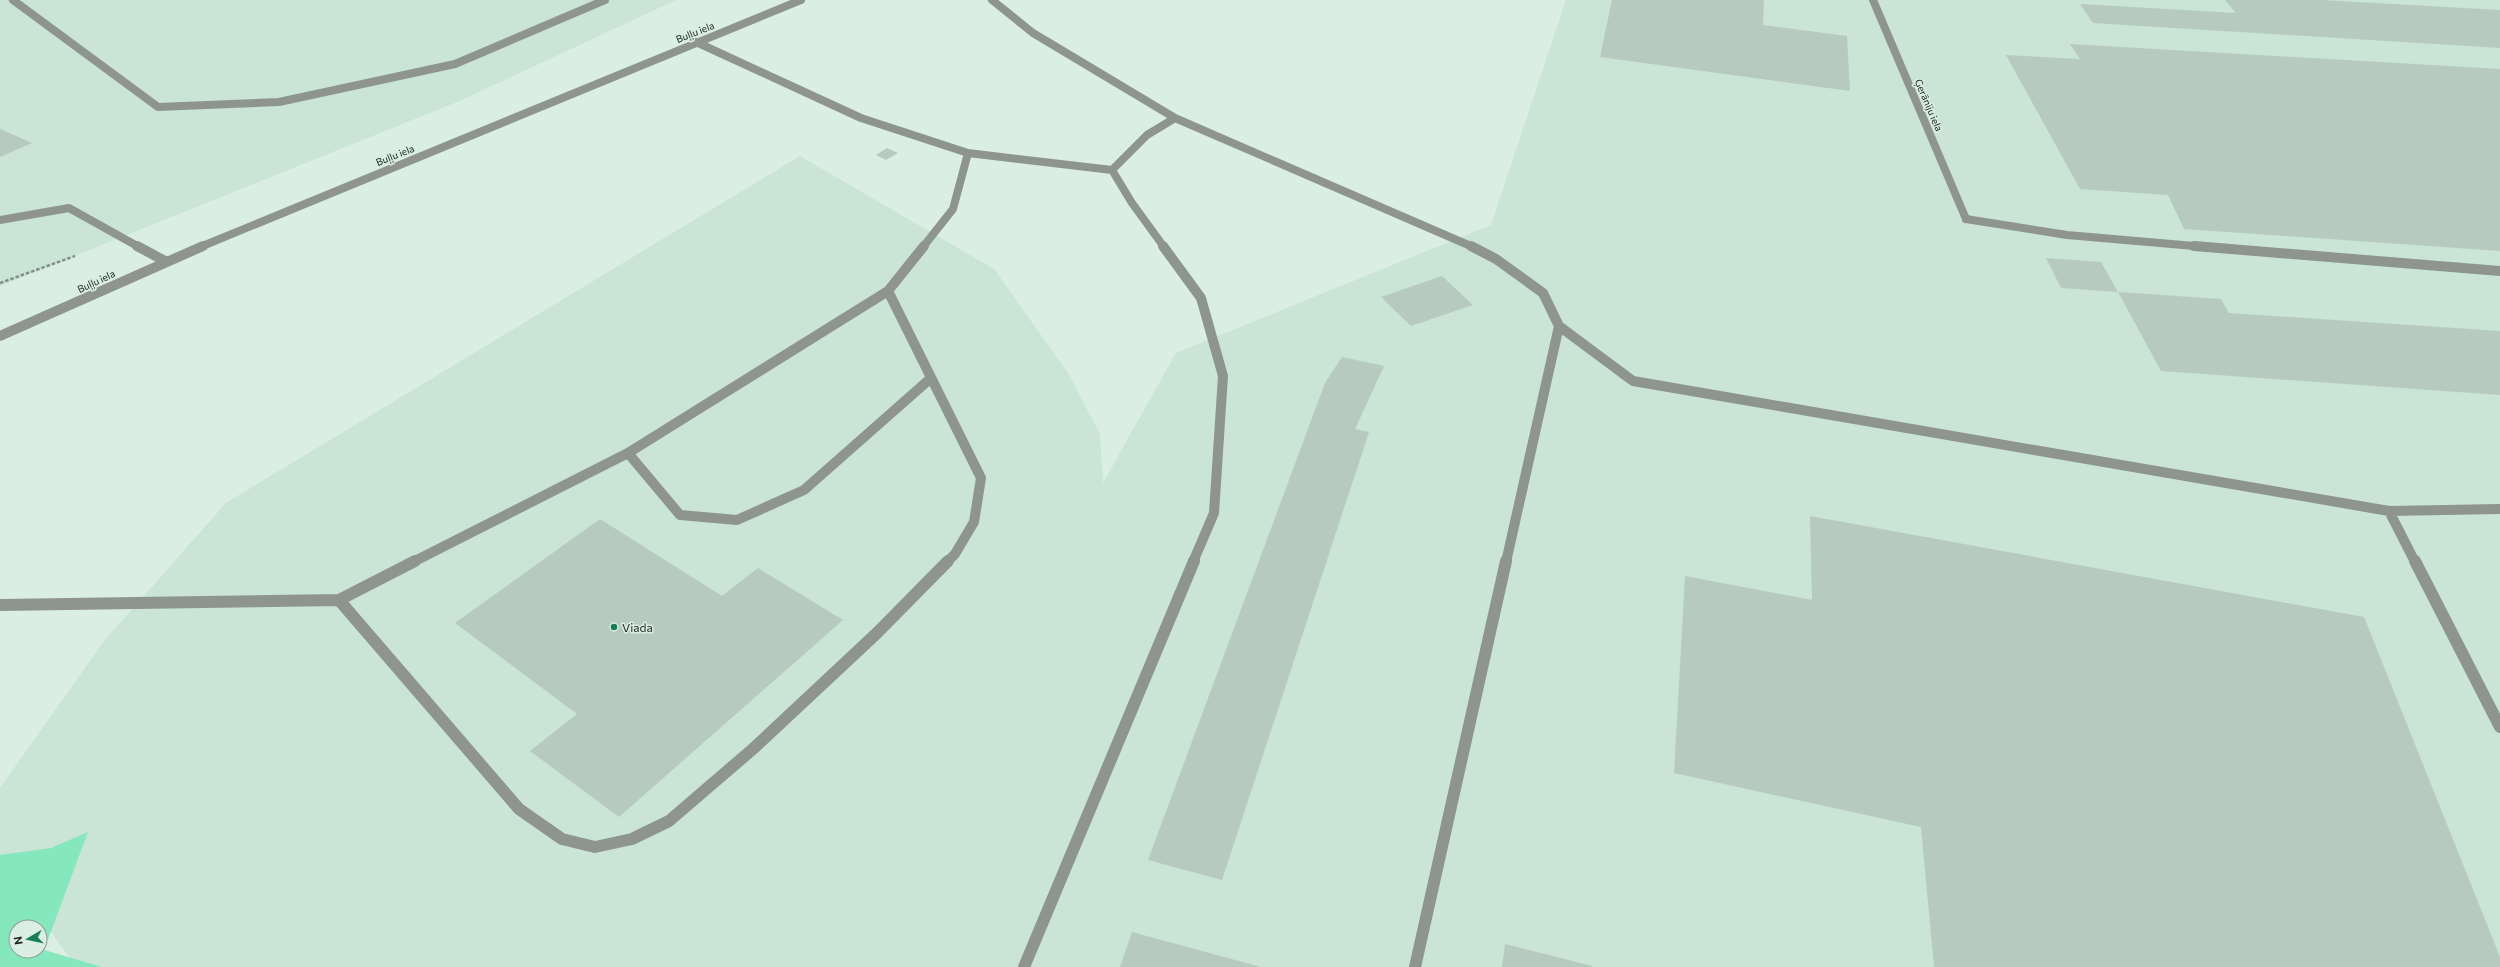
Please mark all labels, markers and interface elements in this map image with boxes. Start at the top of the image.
street label: Buļļu iela [674,19,716,46]
street label: Ģerāniju iela [1912,77,1945,133]
street label: Buļļu iela [374,142,416,169]
street label: Buļļu iela [75,267,117,296]
place label: Viada [622,620,653,634]
marker: Viada [609,622,619,632]
north arrow [8,919,48,959]
text: N [11,936,25,946]

